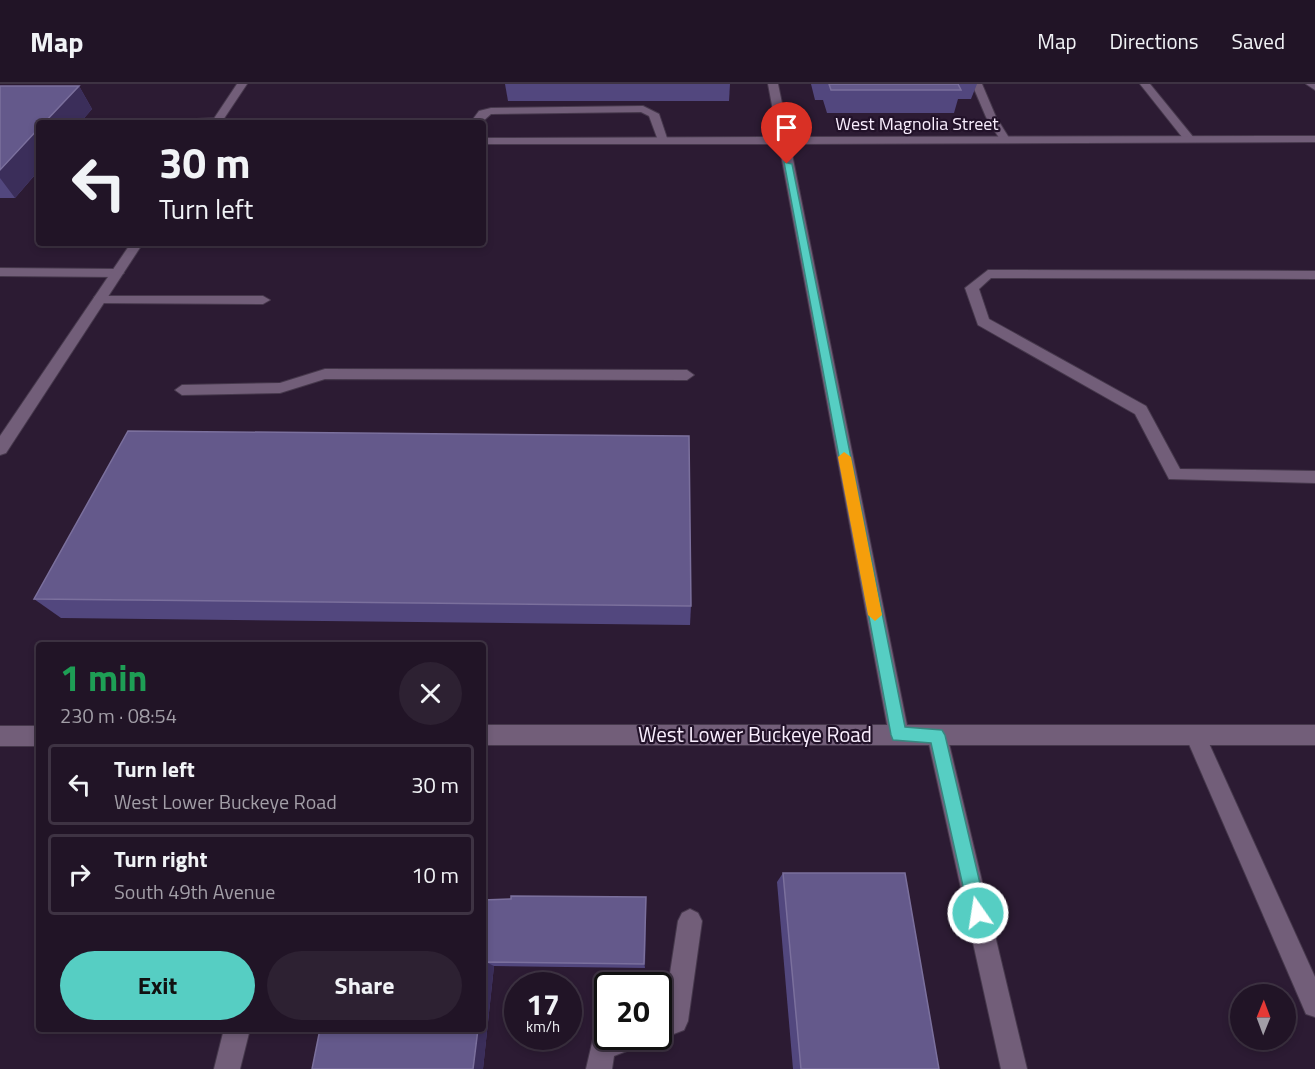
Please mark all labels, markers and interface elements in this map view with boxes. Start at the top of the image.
text: Map [30,20,84,63]
text: Map [1037,25,1077,57]
text: Directions [1110,25,1199,57]
text: Saved [1232,25,1285,57]
pin [761,102,812,164]
street label: West Magnolia Street [835,110,999,137]
icon: arrive [770,111,803,144]
text: 30 m [159,130,251,194]
icon: left [60,144,138,222]
text: Turn left [159,188,253,229]
text: 1 min [60,650,147,705]
button: close [399,662,462,725]
text: 230 m · 08:54 [60,700,177,731]
street label: West Lower Buckeye Road [638,718,872,750]
text: Turn left [114,752,195,786]
icon: left [63,768,96,801]
text: 30 m [411,768,459,802]
text: West Lower Buckeye Road [114,786,337,817]
text: Turn right [114,842,208,876]
icon: right [63,858,96,891]
text: 10 m [411,858,459,892]
text: South 49th Avenue [114,876,275,907]
position arrow [946,881,1010,945]
button: Exit [60,951,255,1020]
button: Share [267,951,462,1020]
speed limit sign: 20 [594,972,672,1050]
text: 17 [526,981,560,1027]
north arrow [1230,984,1296,1050]
map controls [1230,984,1296,1050]
text: km/h [526,1015,560,1038]

